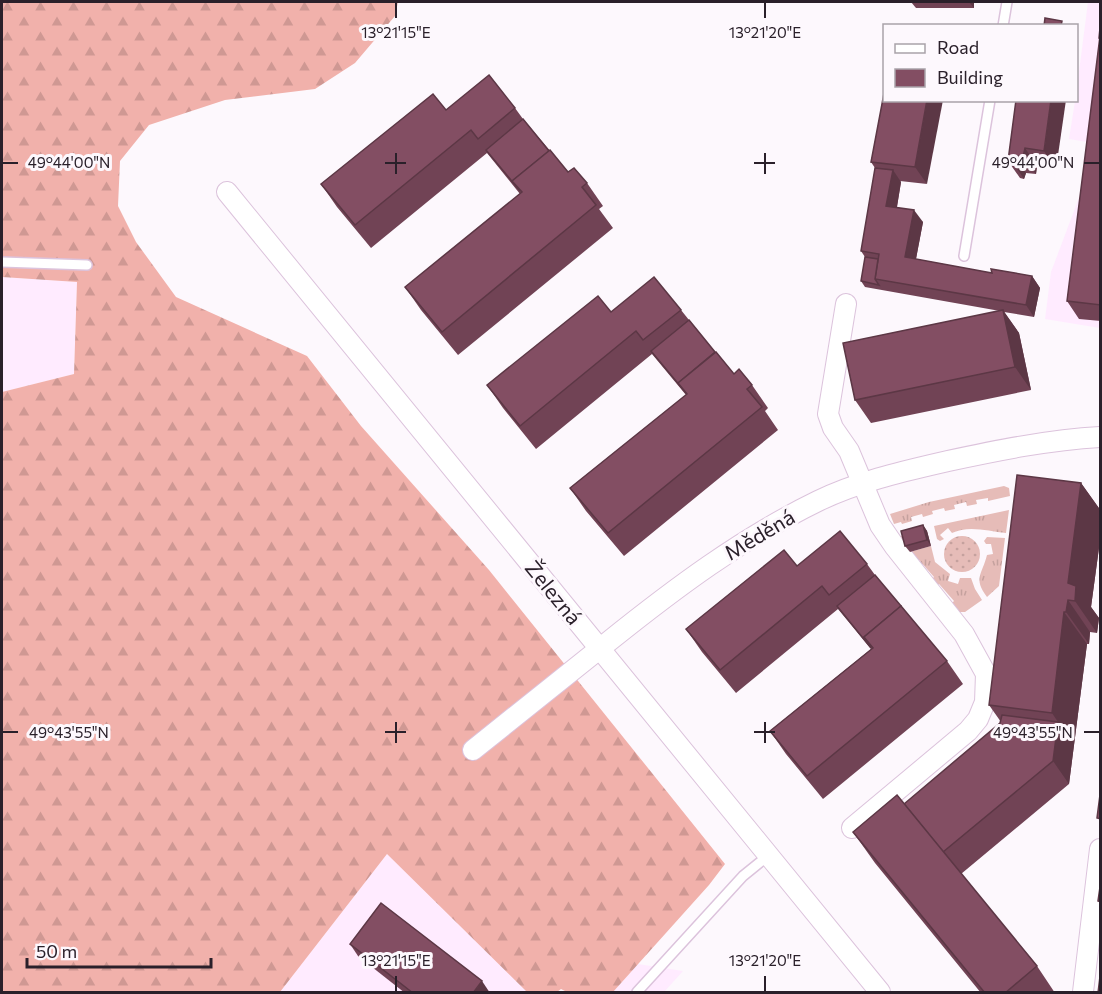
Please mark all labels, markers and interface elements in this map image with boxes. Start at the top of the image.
text: 13°21'15"E [361,23,431,41]
text: 13°21'20"E [729,23,801,41]
legend [883,24,1078,102]
text: Road [937,36,979,58]
text: Building [937,66,1003,88]
text: 49°44'00"N [28,153,110,171]
text: 49°44'00"N [992,153,1074,171]
street label: Měděná [719,503,799,565]
street label: Železná [521,555,587,629]
text: 49°43'55"N [29,723,109,741]
text: 49°43'55"N [993,723,1073,741]
scale bar [27,931,212,969]
text: 50 m [36,940,77,962]
text: 13°21'15"E [361,951,431,969]
text: 13°21'20"E [729,951,801,969]

